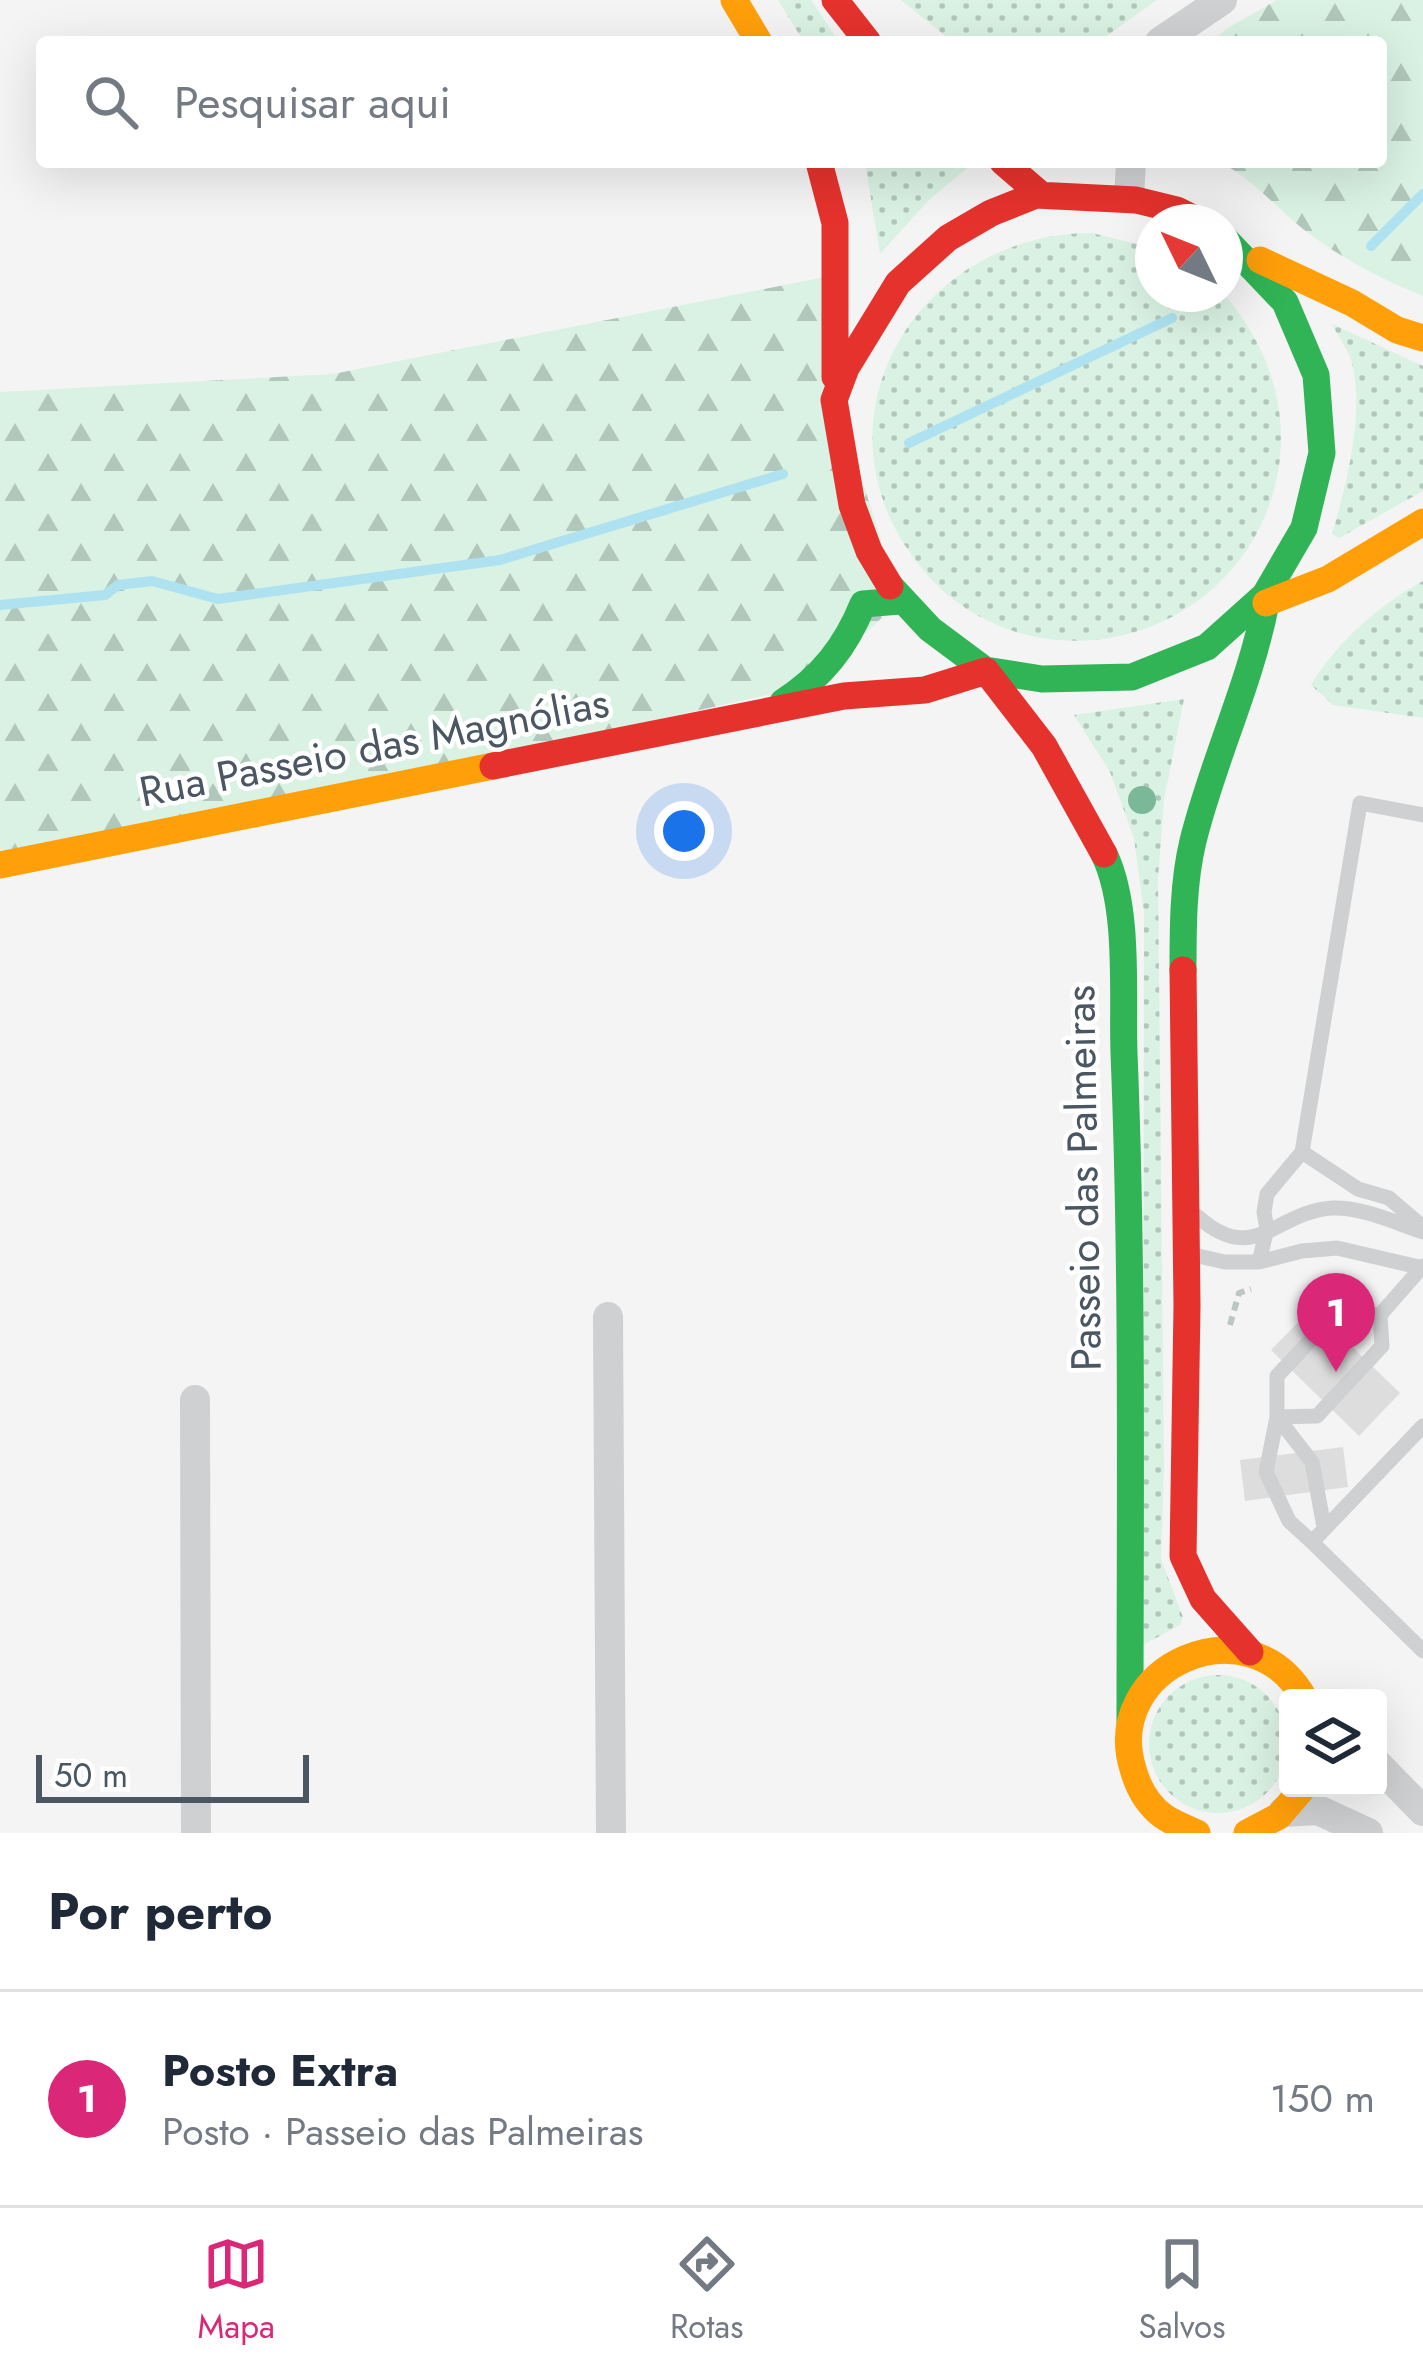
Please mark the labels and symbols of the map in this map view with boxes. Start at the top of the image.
north arrow [1135,204,1243,312]
street label: Rua Passeio das Magnólias [134,672,614,822]
your location [654,801,714,861]
street label: Passeio das Palmeiras [1049,984,1117,1372]
pin: 1 [1297,1273,1375,1372]
scale bar [36,1749,309,1802]

